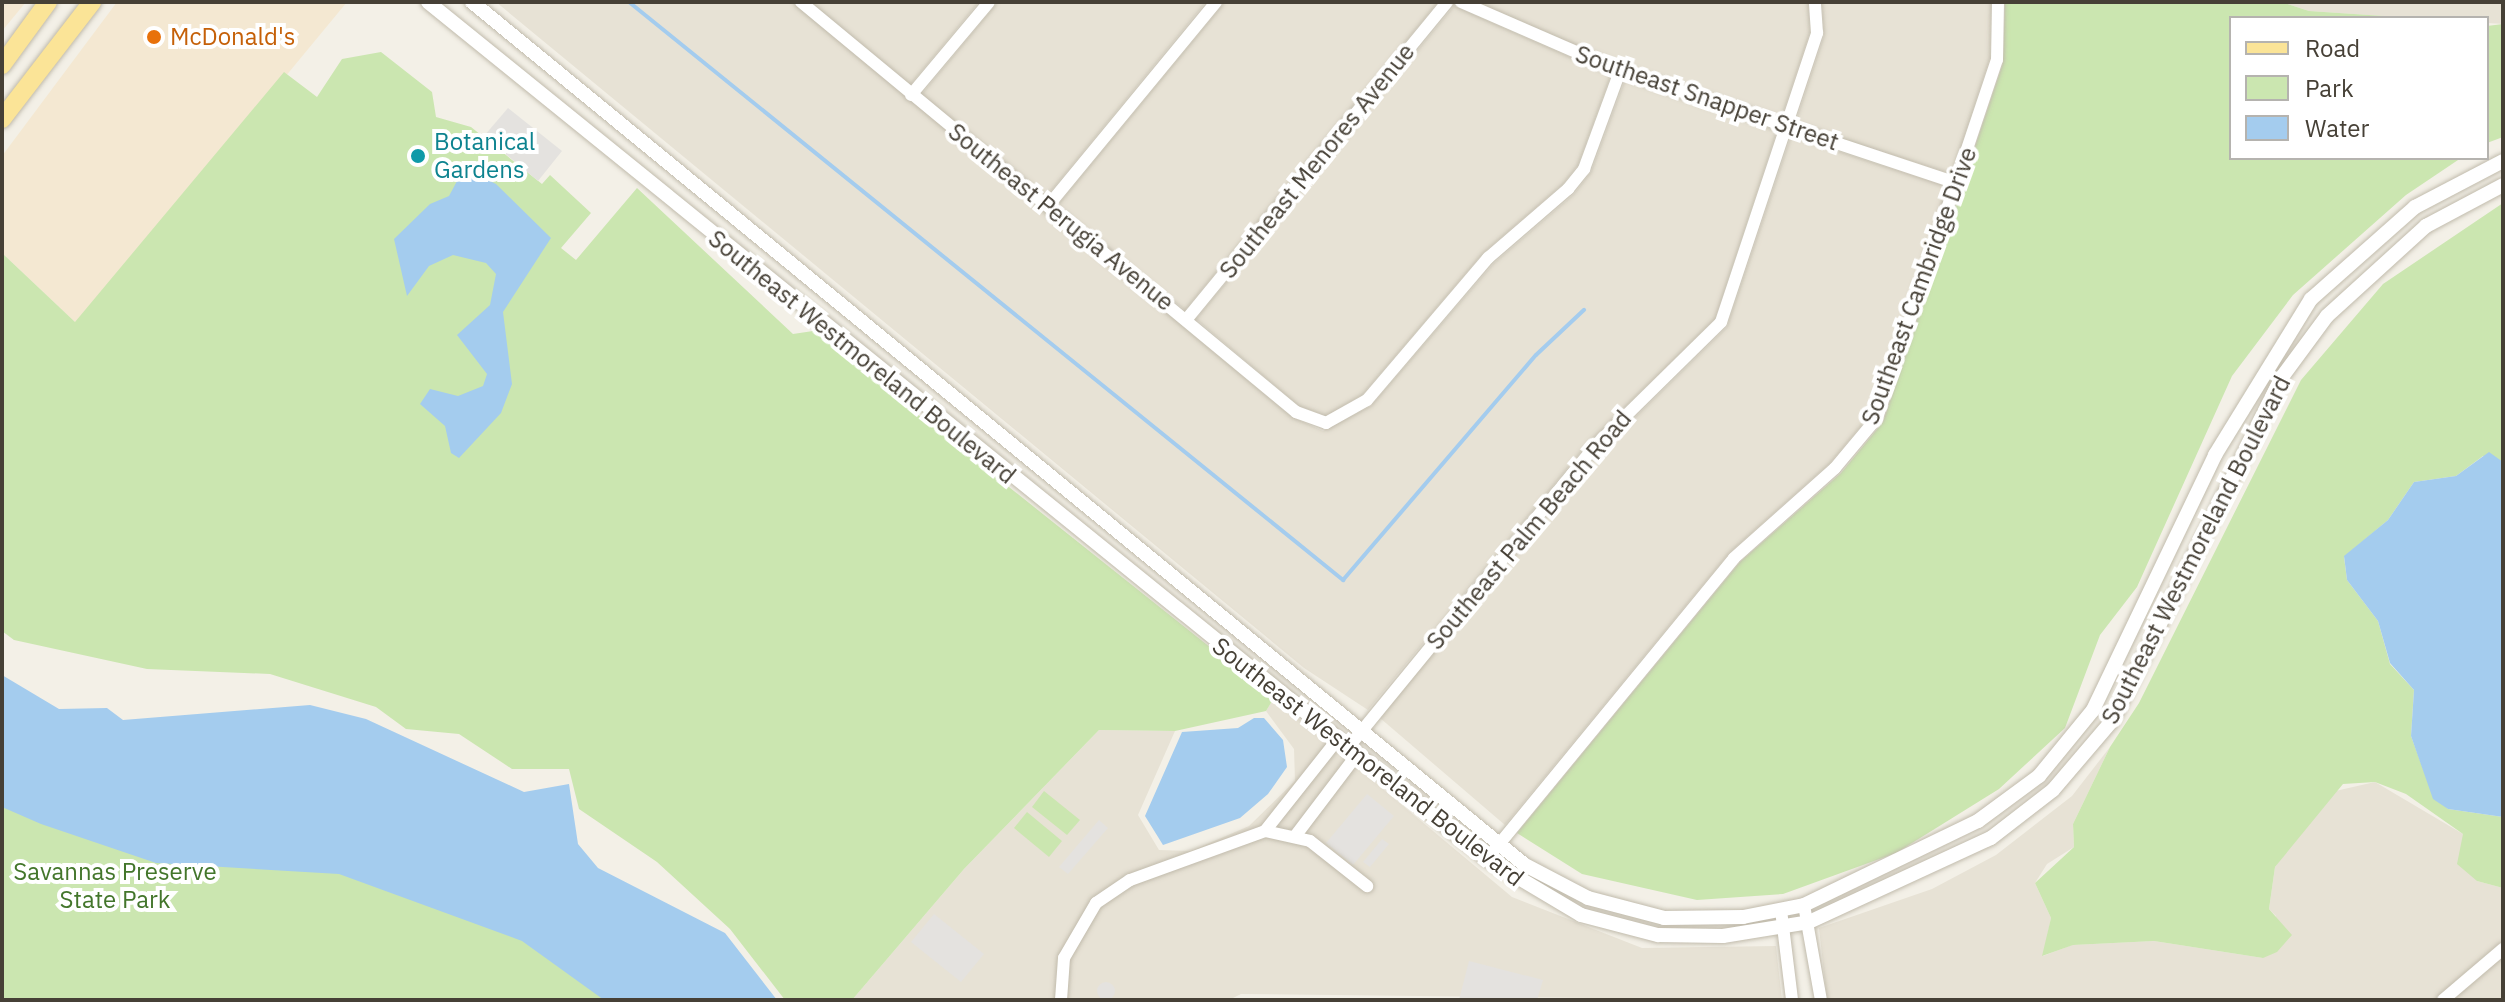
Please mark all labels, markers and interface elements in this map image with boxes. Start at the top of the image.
legend [2229,16,2489,160]
place label: McDonald's [170,23,295,51]
marker: McDonald's [145,28,163,46]
text: Road [2305,32,2360,64]
street label: Southeast Menores Avenue [1213,38,1421,284]
street label: Southeast Snapper Street [1572,39,1842,157]
text: Park [2305,72,2354,104]
text: Water [2305,112,2369,144]
street label: Southeast Perugia Avenue [943,117,1179,317]
place label: Botanical Gardens [434,128,535,184]
street label: Southeast Cambridge Drive [1855,143,1983,429]
marker: Botanical Gardens [409,147,427,165]
street label: Southeast Westmoreland Boulevard [703,224,1021,490]
street label: Southeast Westmoreland Boulevard [2095,371,2297,729]
street label: Southeast Palm Beach Road [1421,405,1637,655]
street label: Southeast Westmoreland Boulevard [1207,632,1529,892]
park label: Savannas Preserve State Park [13,858,217,914]

